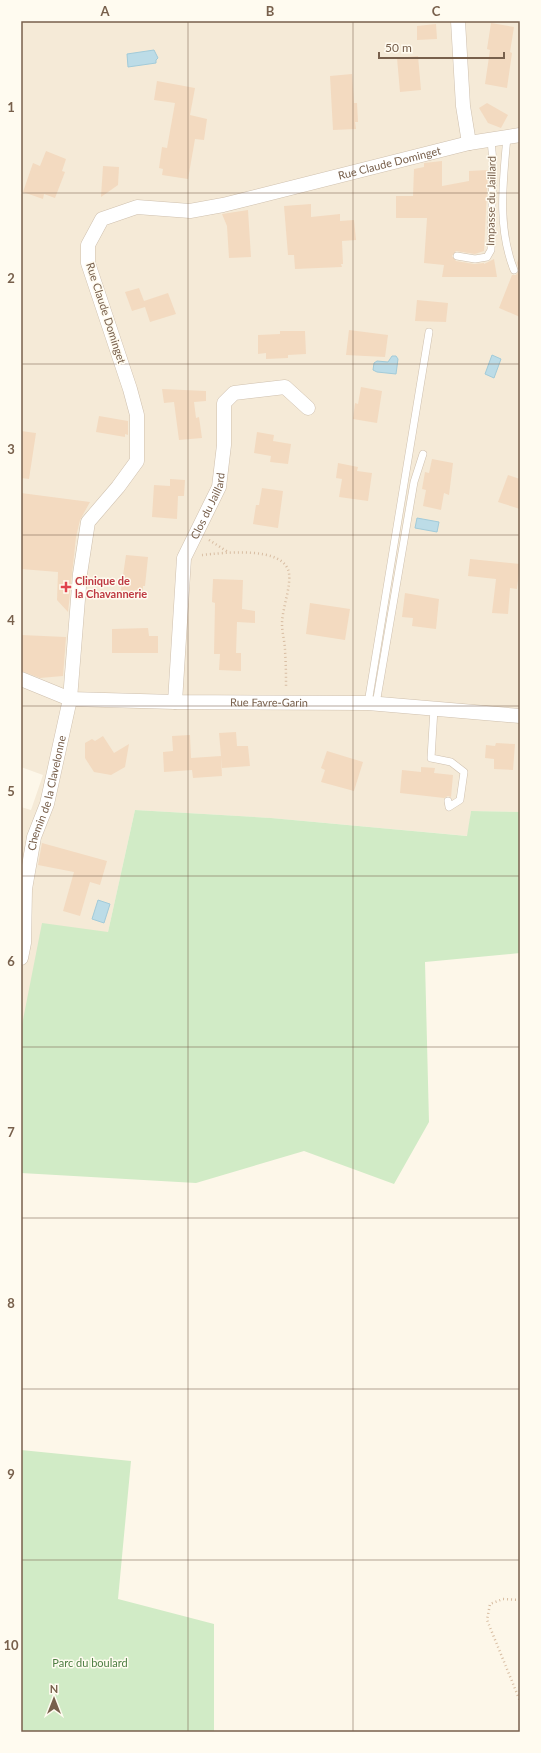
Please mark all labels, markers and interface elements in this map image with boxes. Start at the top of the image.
text: A [99,3,110,19]
text: B [266,3,275,19]
text: C [432,3,441,19]
scale bar [379,34,504,60]
text: 50 m [385,40,412,55]
text: 1 [7,99,15,115]
street label: Rue Claude Dominget [337,143,442,182]
street label: Impasse du Jaillard [483,156,498,246]
street label: Rue Claude Dominget [84,261,129,365]
text: 2 [7,270,15,286]
text: 3 [7,441,15,457]
street label: Clos du Jaillard [187,472,227,541]
place label: Clinique de la Chavannerie [75,574,147,600]
marker: Clinique de la Chavannerie [60,581,72,593]
text: 4 [7,612,15,628]
street label: Rue Favre-Garin [230,695,308,709]
street label: Chemin de la Clavelonne [25,734,68,852]
text: 5 [7,783,15,799]
text: 6 [7,953,15,969]
text: 7 [7,1124,15,1140]
text: 8 [7,1295,15,1311]
text: 9 [7,1466,15,1482]
text: 10 [3,1637,19,1653]
park label: Parc du boulard [52,1656,128,1669]
north arrow [34,1679,74,1719]
text: N [50,1682,58,1695]

